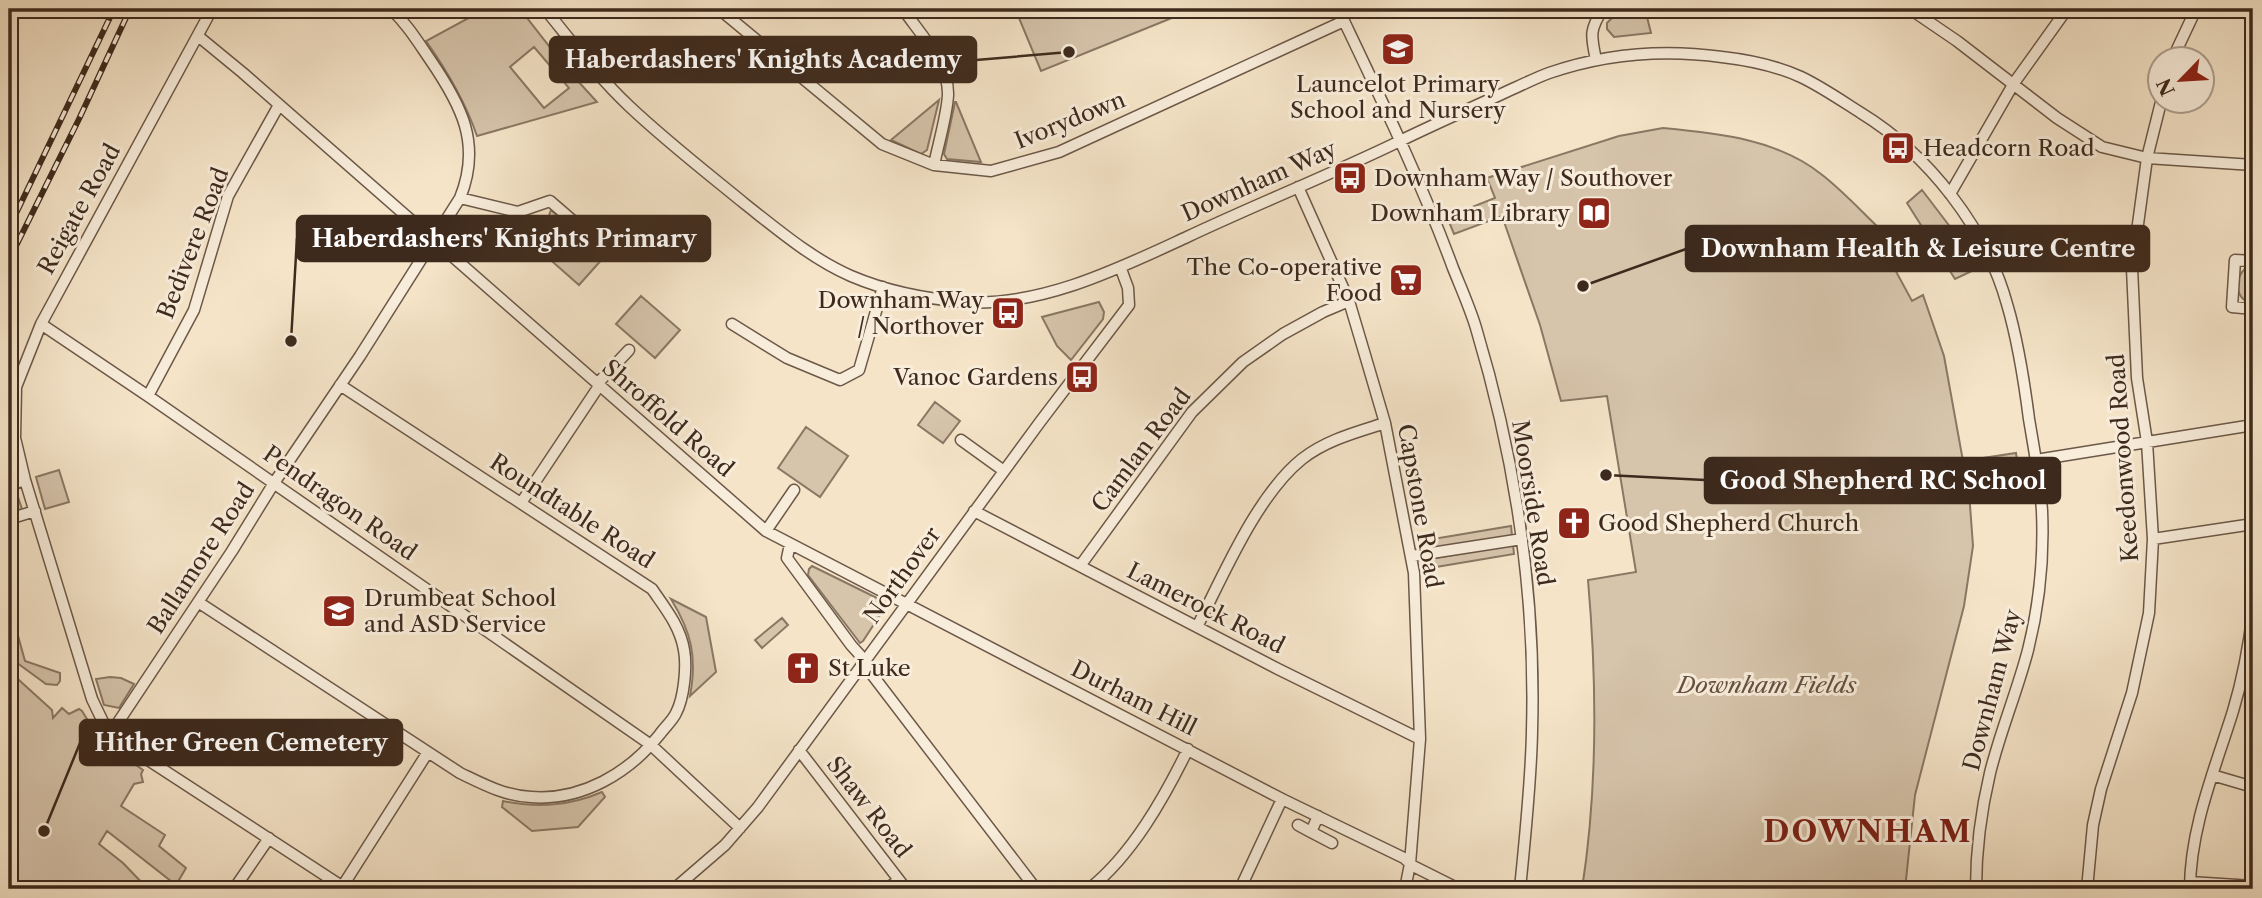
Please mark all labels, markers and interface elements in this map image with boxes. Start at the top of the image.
school or university icon: Launcelot Primary School and Nursery [1379,30,1417,68]
callout: Haberdashers' Knights Academy [550,37,976,82]
text: Haberdashers' Knights Academy [565,45,963,74]
north arrow [2146,46,2216,116]
place label: Launcelot Primary School and Nursery [1290,70,1506,124]
text: N [2152,75,2180,99]
street label: Ivorydown [1011,85,1129,155]
bus stop icon: Headcorn Road [1879,129,1917,167]
street label: Downham Way [1177,134,1341,228]
place label: Headcorn Road [1923,134,2094,162]
street label: Reigate Road [32,139,126,279]
bus stop icon: Downham Way / Southover [1331,159,1369,197]
street label: Bedivere Road [151,163,235,323]
place label: Downham Way / Southover [1374,164,1673,192]
library icon: Downham Library [1575,194,1613,232]
place label: Downham Library [1370,199,1570,227]
callout: Haberdashers' Knights Primary [297,216,710,261]
text: Haberdashers' Knights Primary [312,224,698,253]
callout: Downham Health & Leisure Centre [1686,226,2149,271]
text: Downham Health & Leisure Centre [1701,234,2135,263]
place label: The Co-operative Food [1187,253,1382,307]
supermarket icon: The Co-operative Food [1387,261,1425,299]
place label: Downham Way / Northover [818,286,984,340]
bus stop icon: Downham Way / Northover [989,294,1027,332]
street label: Shroffold Road [597,353,739,483]
street label: Keedonwood Road [2102,353,2144,563]
bus stop icon: Vanoc Gardens [1063,358,1101,396]
place label: Vanoc Gardens [892,363,1058,391]
street label: Camlan Road [1085,383,1197,517]
street label: Moorside Road [1506,418,1560,588]
street label: Capstone Road [1392,422,1448,590]
street label: Pendragon Road [258,440,422,566]
street label: Roundtable Road [485,447,659,575]
callout: Good Shepherd RC School [1705,458,2060,503]
text: Good Shepherd RC School [1720,466,2046,495]
street label: Ballamore Road [142,477,260,639]
church icon: Good Shepherd Church [1555,504,1593,542]
place label: Good Shepherd Church [1598,509,1859,537]
street label: Northover [858,521,947,629]
street label: Lamerock Road [1123,556,1289,660]
place label: Drumbeat School and ASD Service [364,584,557,638]
school or university icon: Drumbeat School and ASD Service [320,592,358,630]
street label: Downham Way [1957,606,2027,774]
church icon: St Luke [784,649,822,687]
place label: St Luke [828,654,911,682]
street label: Durham Hill [1067,654,1202,742]
park label: Downham Fields [1675,671,1858,699]
callout: Hither Green Cemetery [80,720,402,765]
text: Hither Green Cemetery [94,728,389,757]
street label: Shaw Road [821,751,917,863]
district label: DOWNHAM [1763,813,1973,850]

